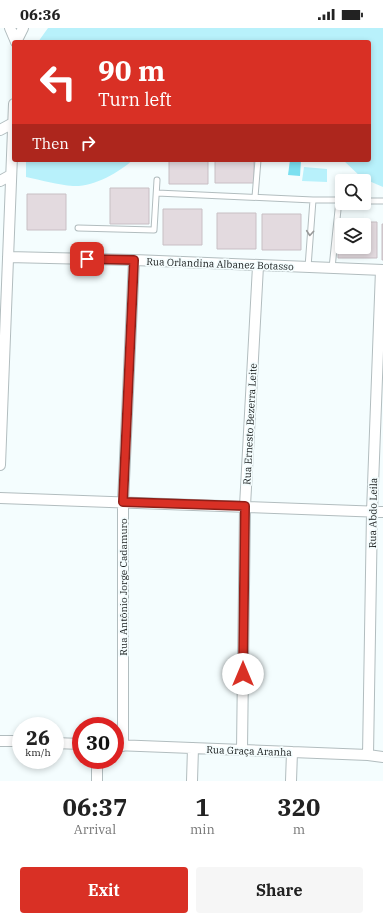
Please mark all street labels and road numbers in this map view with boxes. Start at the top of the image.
street label: Rua Orlandina Albanez Botasso [146,255,294,273]
street label: Rua Ernesto Bezerra Leite [240,363,260,485]
street label: Rua Abdo Leila [366,477,380,548]
street label: Rua Antônio Jorge Cadamuro [117,518,130,656]
street label: Rua Graça Aranha [206,743,292,759]

